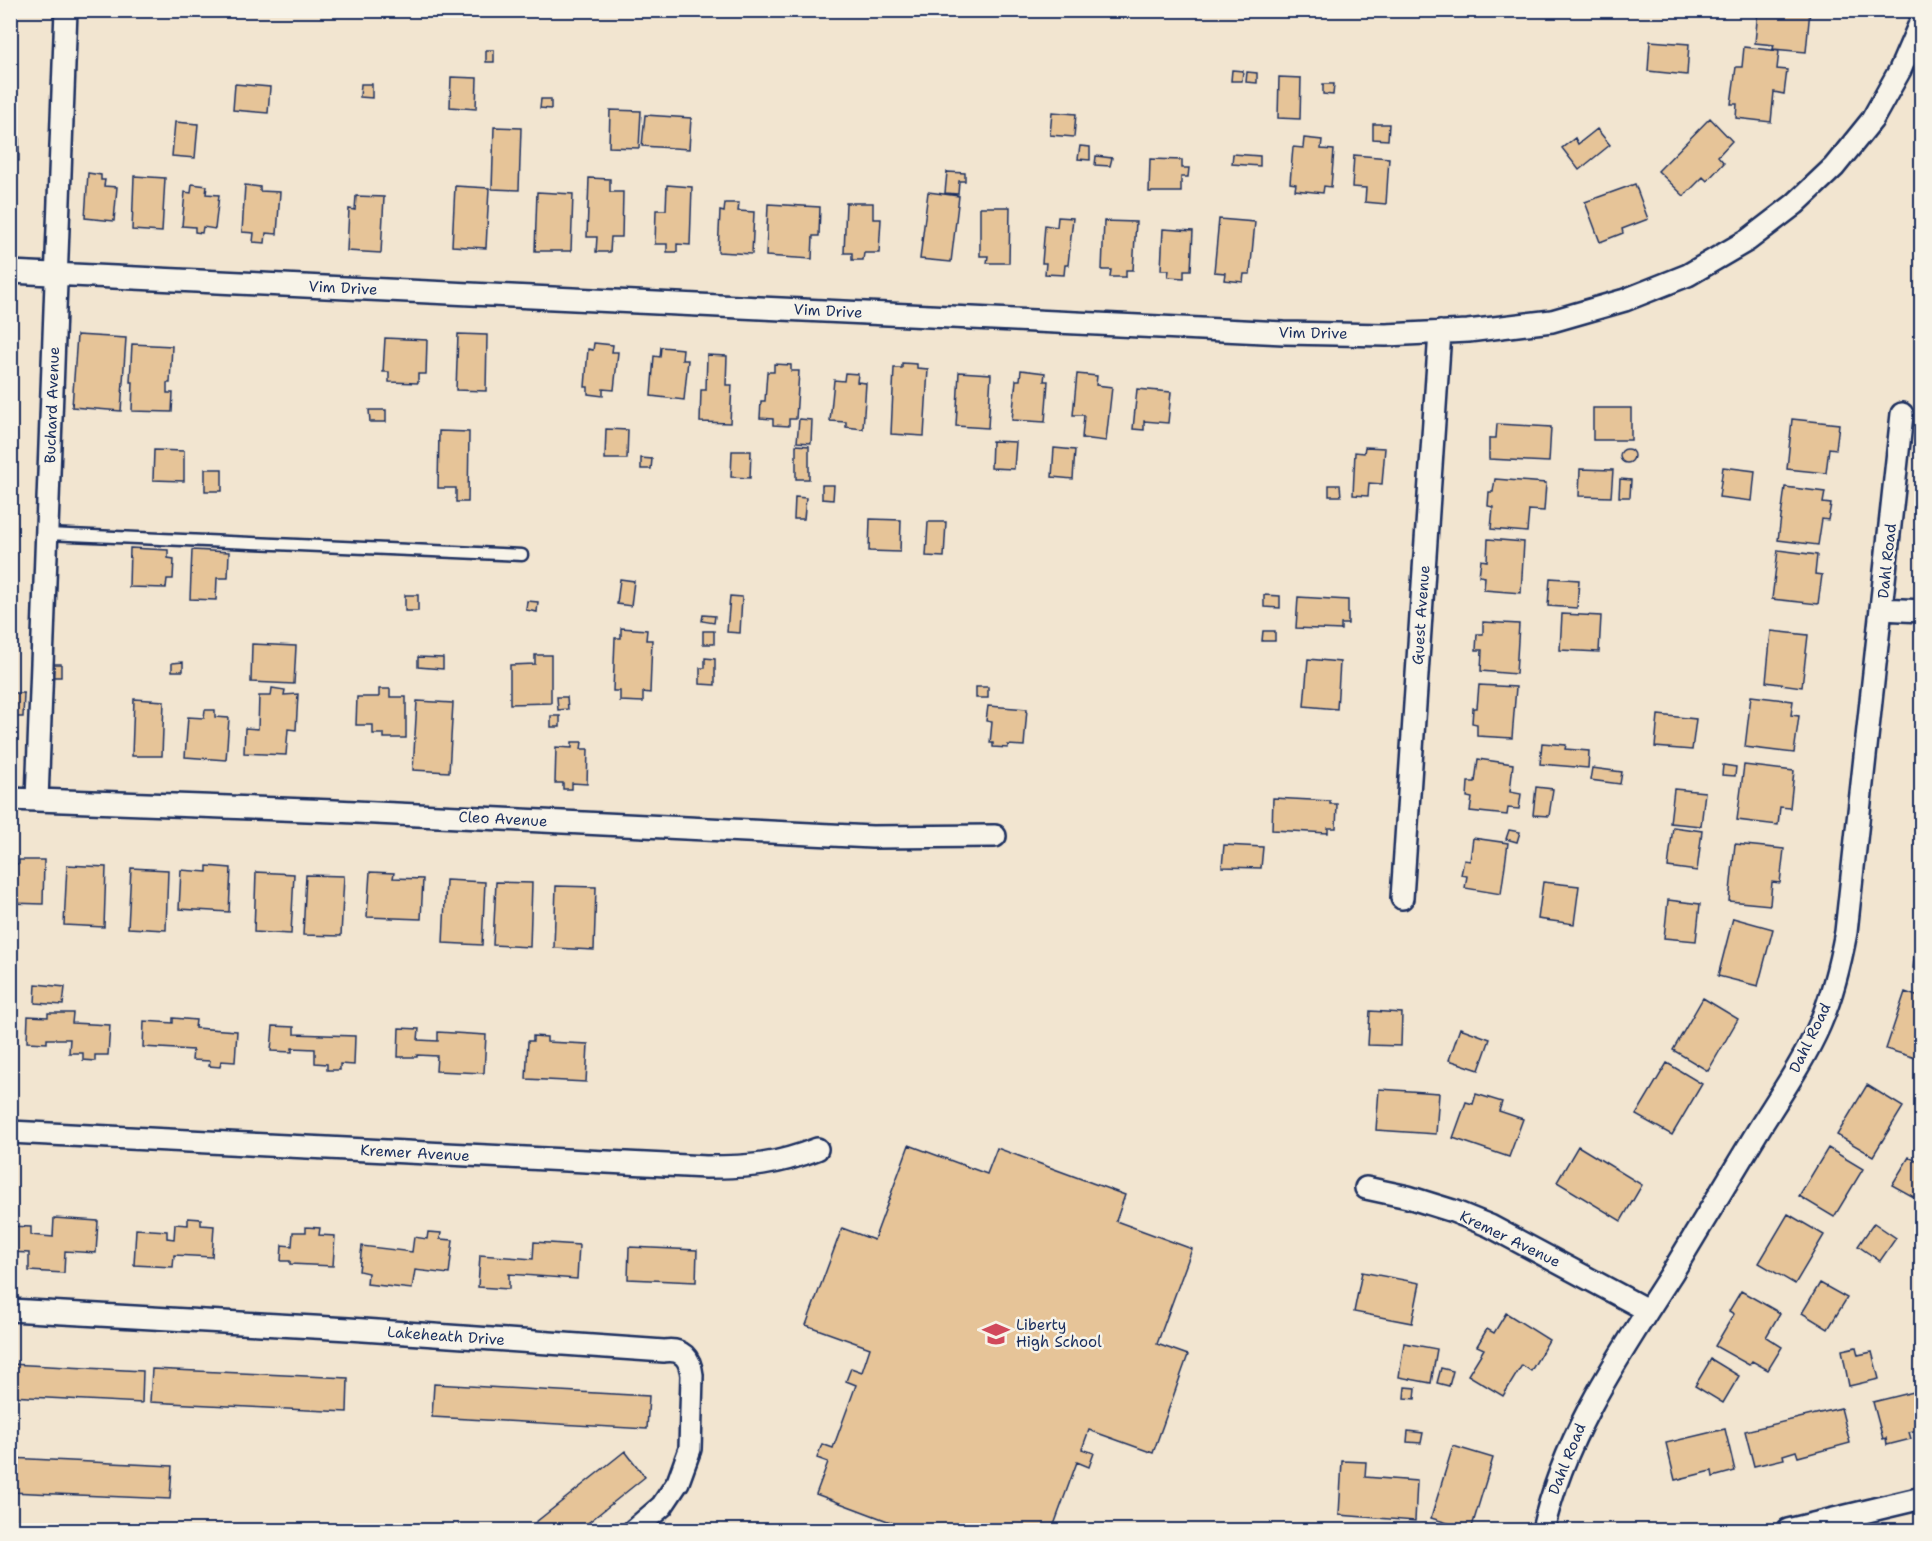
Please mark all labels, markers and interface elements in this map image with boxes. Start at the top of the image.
street label: Vim Drive [308,276,378,300]
street label: Vim Drive [793,299,863,323]
street label: Vim Drive [1278,322,1348,344]
street label: Buchard Avenue [40,346,64,464]
street label: Dahl Road [1873,522,1901,600]
street label: Guest Avenue [1408,564,1434,666]
street label: Cleo Avenue [458,807,548,831]
street label: Dahl Road [1784,999,1836,1076]
street label: Kremer Avenue [360,1140,470,1166]
street label: Kremer Avenue [1456,1206,1564,1272]
place label: Liberty High School [1016,1315,1102,1352]
school or university icon: Liberty High School [981,1319,1011,1349]
street label: Lakeheath Drive [386,1322,506,1350]
street label: Dahl Road [1544,1420,1591,1498]

